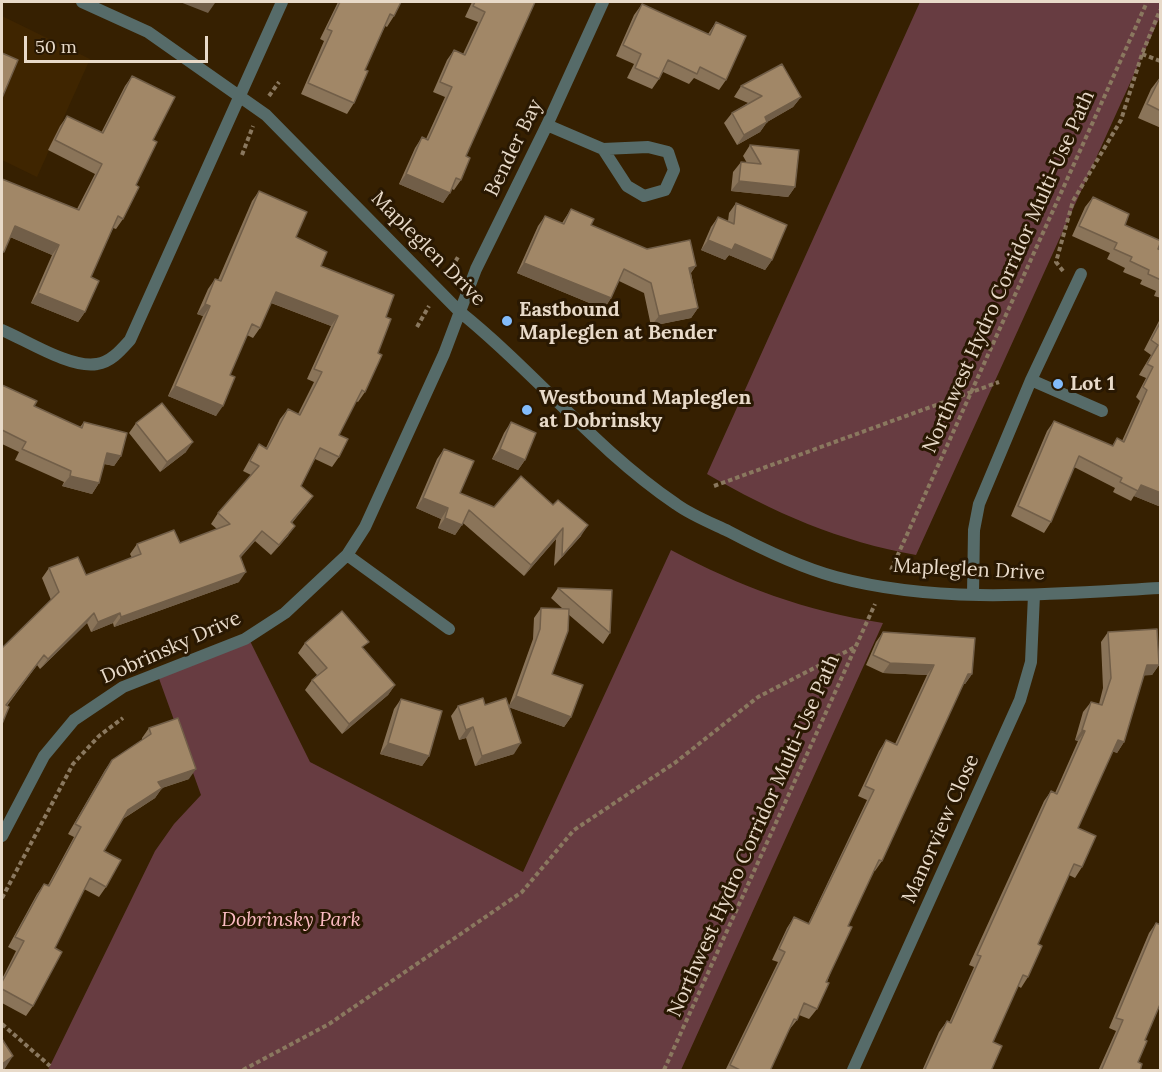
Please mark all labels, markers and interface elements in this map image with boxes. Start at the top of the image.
scale bar [27,24,212,62]
text: 50 m [35,35,77,58]
street label: Northwest Hydro Corridor Multi-Use Path [918,87,1100,457]
street label: Bender Bay [480,95,548,201]
street label: Mapleglen Drive [366,187,490,311]
place label: Eastbound Mapleglen at Bender [519,298,717,345]
marker: Eastbound Mapleglen at Bender [500,314,514,328]
place label: Lot 1 [1070,372,1115,396]
marker: Lot 1 [1051,377,1065,391]
place label: Westbound Mapleglen at Dobrinsky [539,386,751,433]
marker: Westbound Mapleglen at Dobrinsky [520,403,534,417]
street label: Mapleglen Drive [892,554,1046,586]
street label: Dobrinsky Drive [97,606,245,690]
street label: Northwest Hydro Corridor Multi-Use Path [663,651,845,1021]
street label: Manorview Close [897,751,985,907]
park label: Dobrinsky Park [221,908,361,932]

